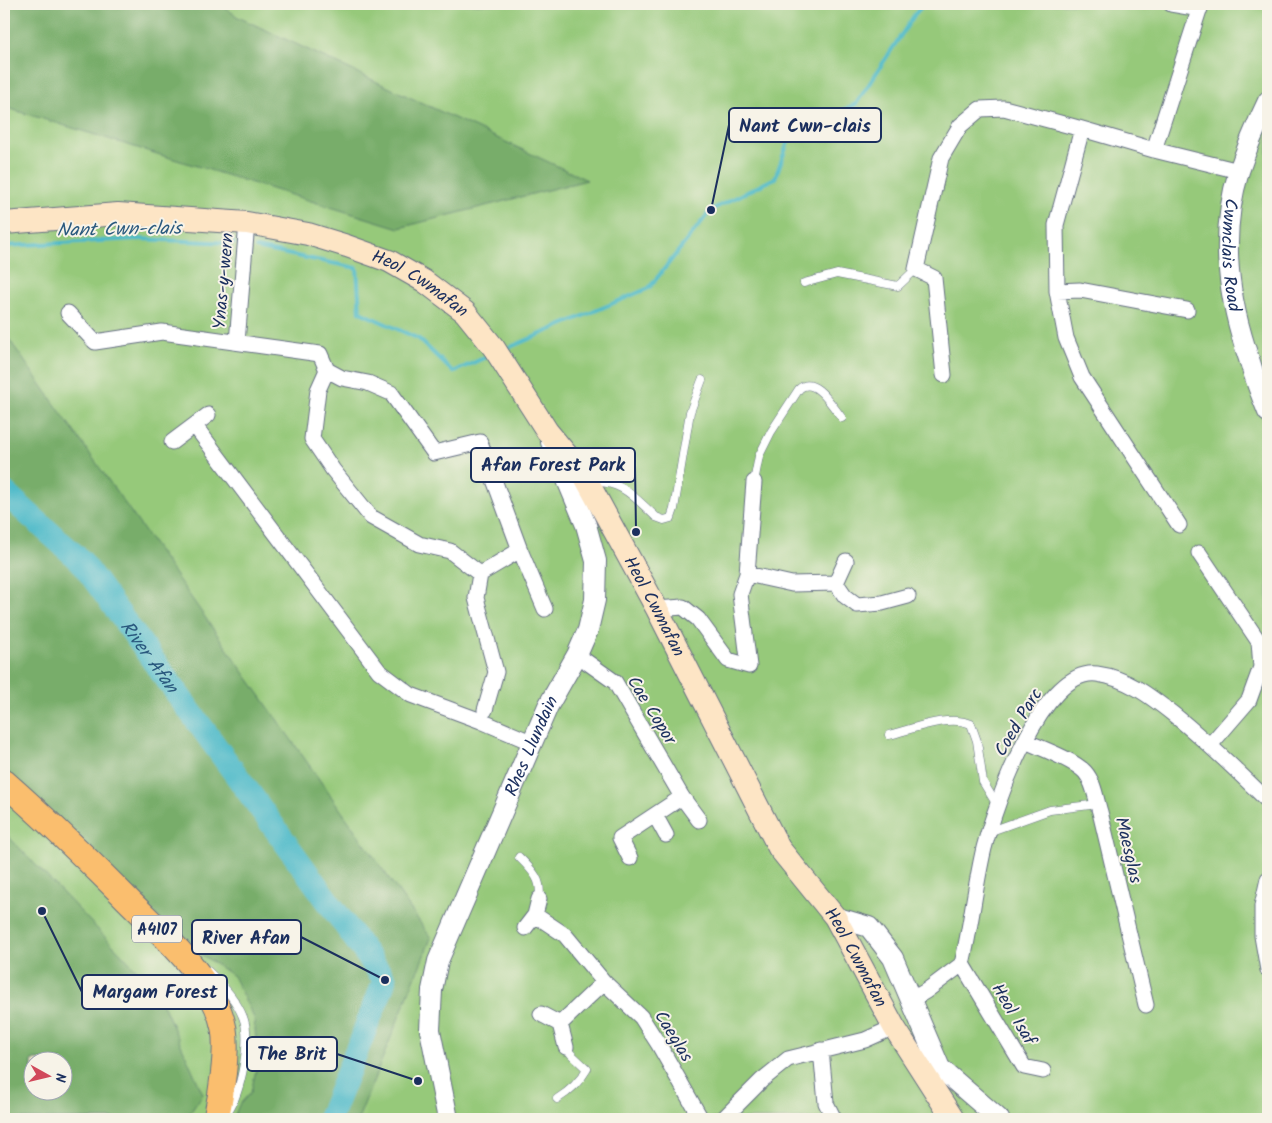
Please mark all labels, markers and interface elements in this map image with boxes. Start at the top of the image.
callout: Nant Cwn-clais [729,108,881,142]
text: Nant Cwn-clais [739,112,871,142]
street label: Cwmclais Road [1212,196,1248,316]
water label: Nant Cwn-clais [57,214,183,246]
street label: Ynas-y-wern [206,232,243,331]
street label: Heol Cwmafan [367,243,474,326]
callout: Afan Forest Park [471,448,635,482]
text: Afan Forest Park [481,451,626,481]
street label: Heol Cwmafan [615,551,692,662]
water label: River Afan [112,615,186,702]
street label: Cae Copor [618,671,684,752]
street label: Coed Parc [987,683,1051,763]
street label: Rhes Llundain [498,691,567,801]
street label: Maesglas [1106,814,1149,887]
street label: Heol Cwmafan [816,901,894,1013]
road number: A4107 [132,916,182,942]
callout: River Afan [192,920,301,954]
text: River Afan [202,924,290,954]
callout: Margam Forest [82,975,227,1009]
text: Margam Forest [92,978,218,1008]
street label: Heol Isaf [983,978,1044,1053]
street label: Caeglas [645,1005,700,1069]
callout: The Brit [247,1037,337,1071]
text: The Brit [257,1040,327,1070]
north arrow [22,1050,72,1100]
text: N [48,1072,71,1084]

